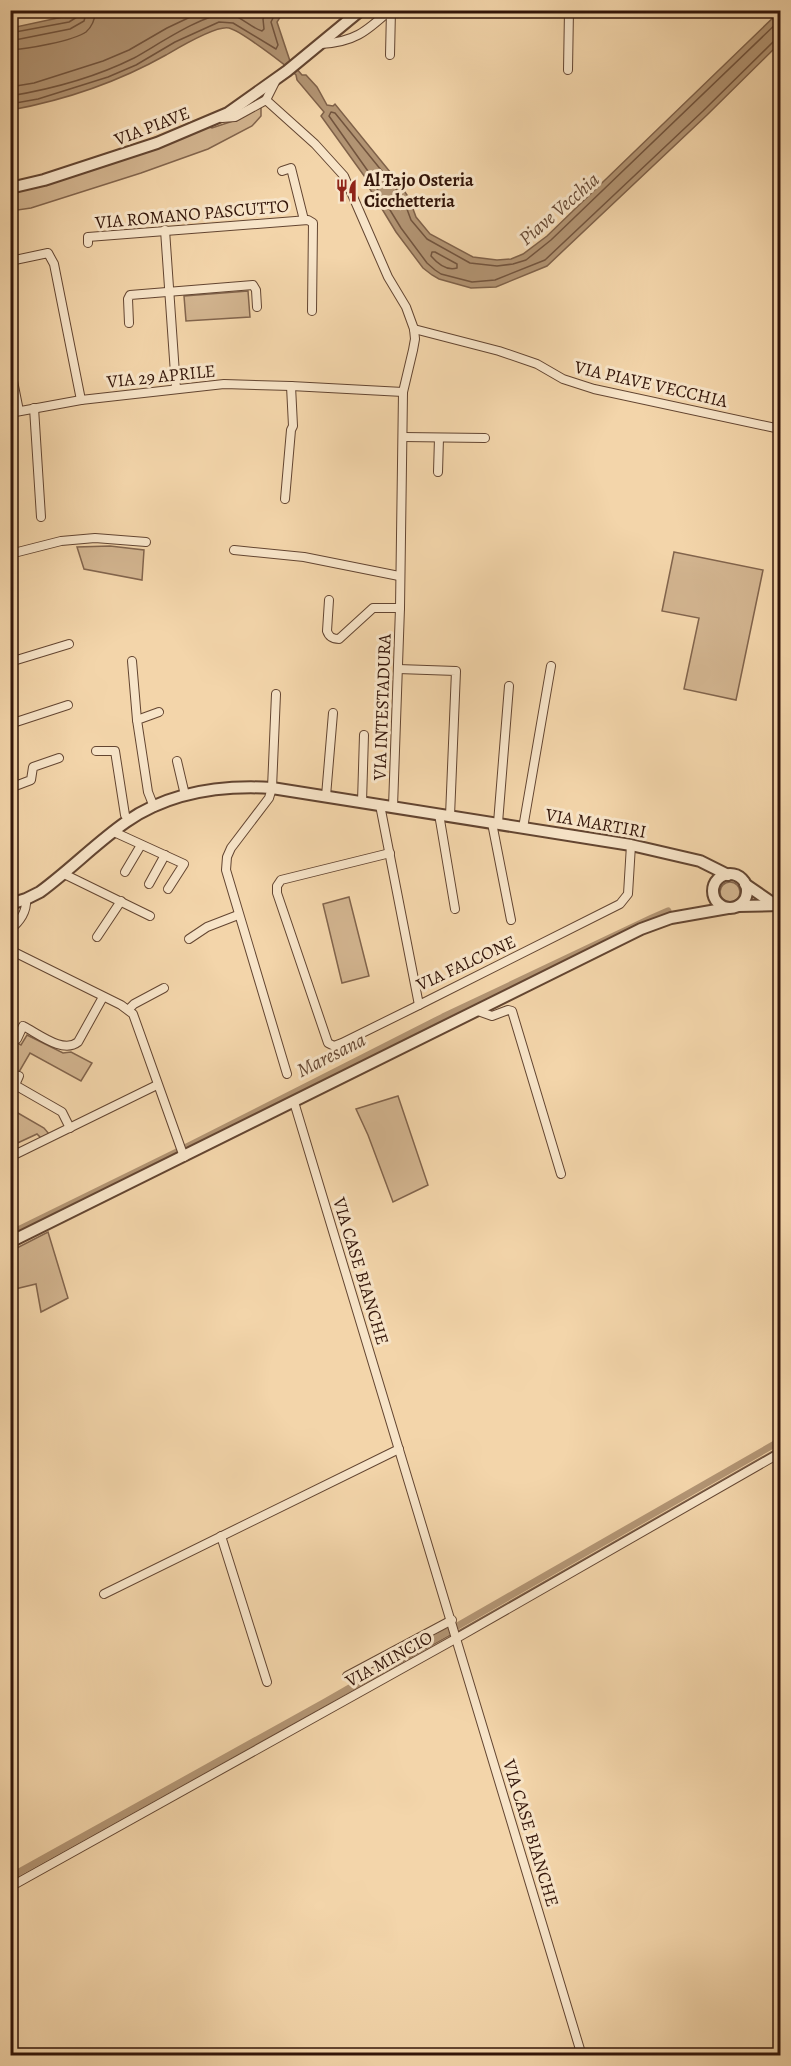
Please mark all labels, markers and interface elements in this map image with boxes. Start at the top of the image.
street label: VIA PIAVE [110,101,193,152]
water label: Piave Vecchia [513,166,605,252]
place label: Al Tajo Osteria Cicchetteria [363,168,474,213]
restaurant icon: Al Tajo Osteria Cicchetteria [333,177,359,203]
street label: VIA ROMANO PASCUTTO [93,194,290,235]
street label: VIA PIAVE VECCHIA [571,354,730,413]
street label: VIA 29 APRILE [105,358,216,394]
street label: VIA INTESTADURA [367,633,397,782]
street label: VIA MARTIRI [543,802,648,844]
street label: VIA FALCONE [412,930,520,997]
water label: Maresana [292,1026,370,1084]
street label: VIA CASE BIANCHE [327,1193,395,1348]
street label: VIA MINCIO [340,1625,437,1693]
street label: VIA CASE BIANCHE [497,1755,565,1910]

